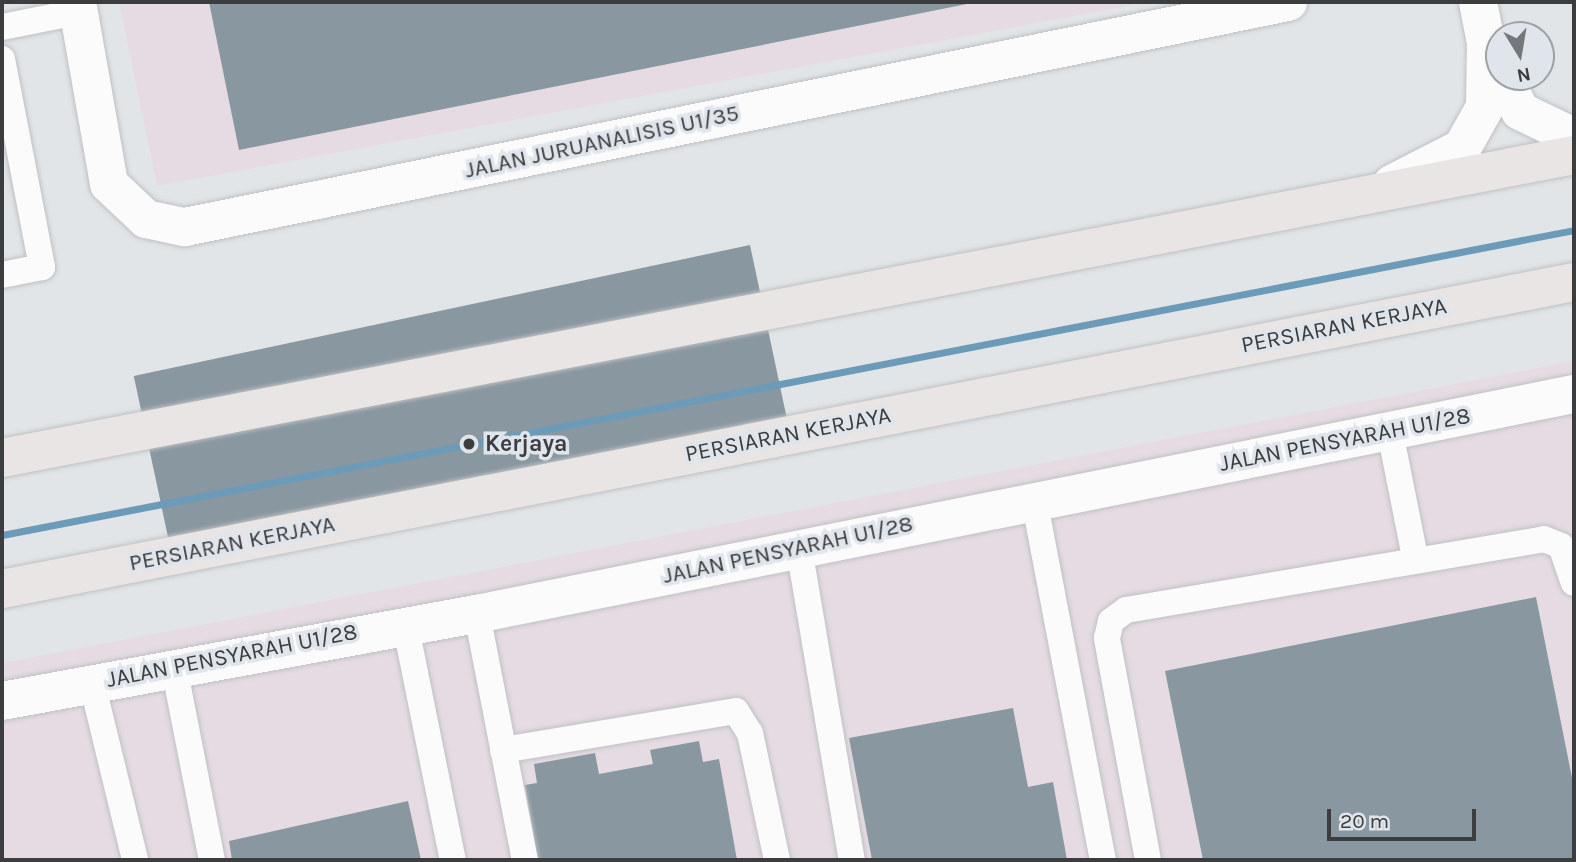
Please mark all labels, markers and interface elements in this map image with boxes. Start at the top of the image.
north arrow [1485,21,1555,91]
text: N [1515,63,1532,87]
street label: JALAN JURUANALISIS U1/35 [463,99,741,185]
street label: PERSIARAN KERJAYA [1239,293,1449,359]
street label: PERSIARAN KERJAYA [683,402,893,468]
street label: JALAN PENSYARAH U1/28 [1217,402,1473,478]
place label: Kerjaya [485,430,567,458]
marker: Kerjaya [459,434,479,454]
street label: JALAN PENSYARAH U1/28 [661,510,915,590]
street label: PERSIARAN KERJAYA [127,511,337,577]
street label: JALAN PENSYARAH U1/28 [104,618,360,694]
scale bar [1331,796,1480,840]
text: 20 m [1340,809,1389,833]

